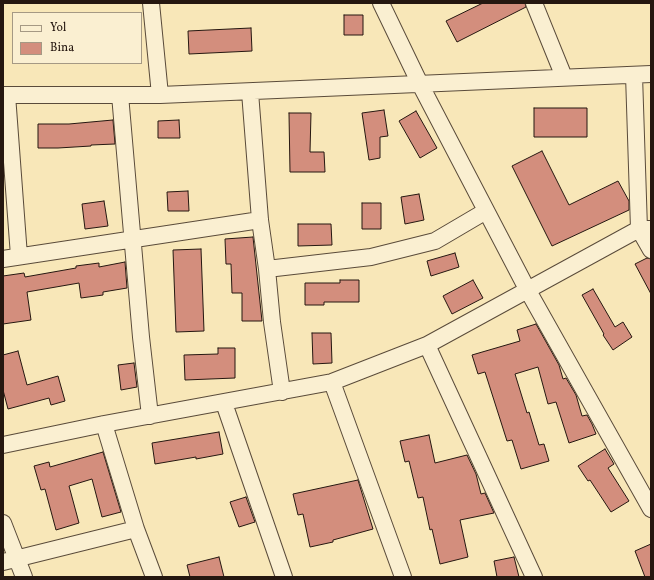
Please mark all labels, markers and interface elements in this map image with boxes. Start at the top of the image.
legend [12,12,142,64]
text: Yol [50,20,66,36]
text: Bina [50,40,74,56]

